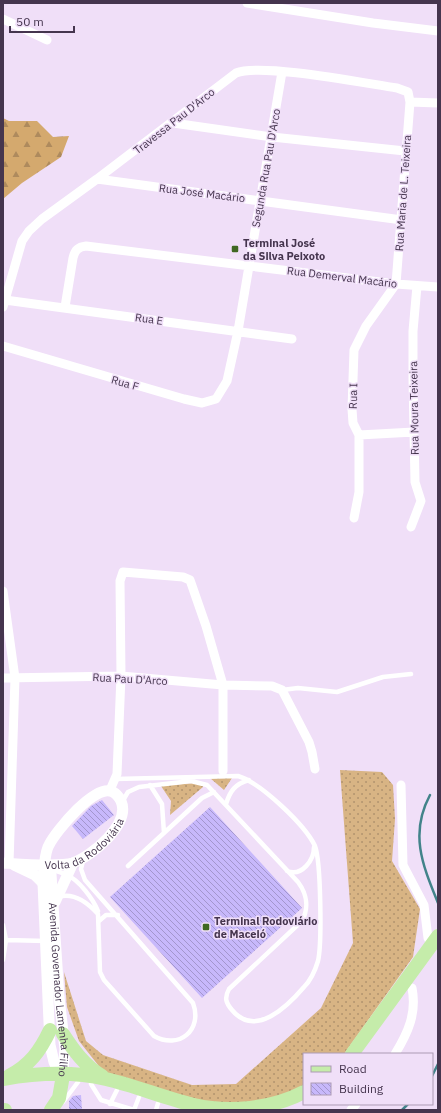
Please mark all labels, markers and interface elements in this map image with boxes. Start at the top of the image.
scale bar [10,8,74,34]
text: 50 m [16,14,44,29]
street label: Travessa Pau D'Arco [131,85,217,157]
street label: Segunda Rua Pau D'Arco [249,107,283,229]
street label: Rua Maria de L. Teixeira [392,134,414,252]
street label: Rua José Macário [158,181,246,205]
place label: Terminal José da Silva Peixoto [243,236,325,263]
marker: Terminal José da Silva Peixoto [230,244,240,254]
street label: Rua Demerval Macário [286,263,398,291]
street label: Rua E [134,310,164,328]
street label: Rua Moura Teixeira [406,361,422,455]
street label: Rua F [110,372,140,394]
street label: Rua I [346,383,360,409]
street label: Rua Pau D'Arco [92,670,168,688]
street label: Volta da Rodoviária [44,816,127,872]
street label: Avenida Governador Lamenha Filho [46,902,72,1077]
place label: Terminal Rodoviário de Maceió [214,914,317,941]
marker: Terminal Rodoviário de Maceió [201,922,211,932]
legend [303,1053,433,1105]
text: Road [339,1061,367,1076]
text: Building [339,1081,384,1096]

